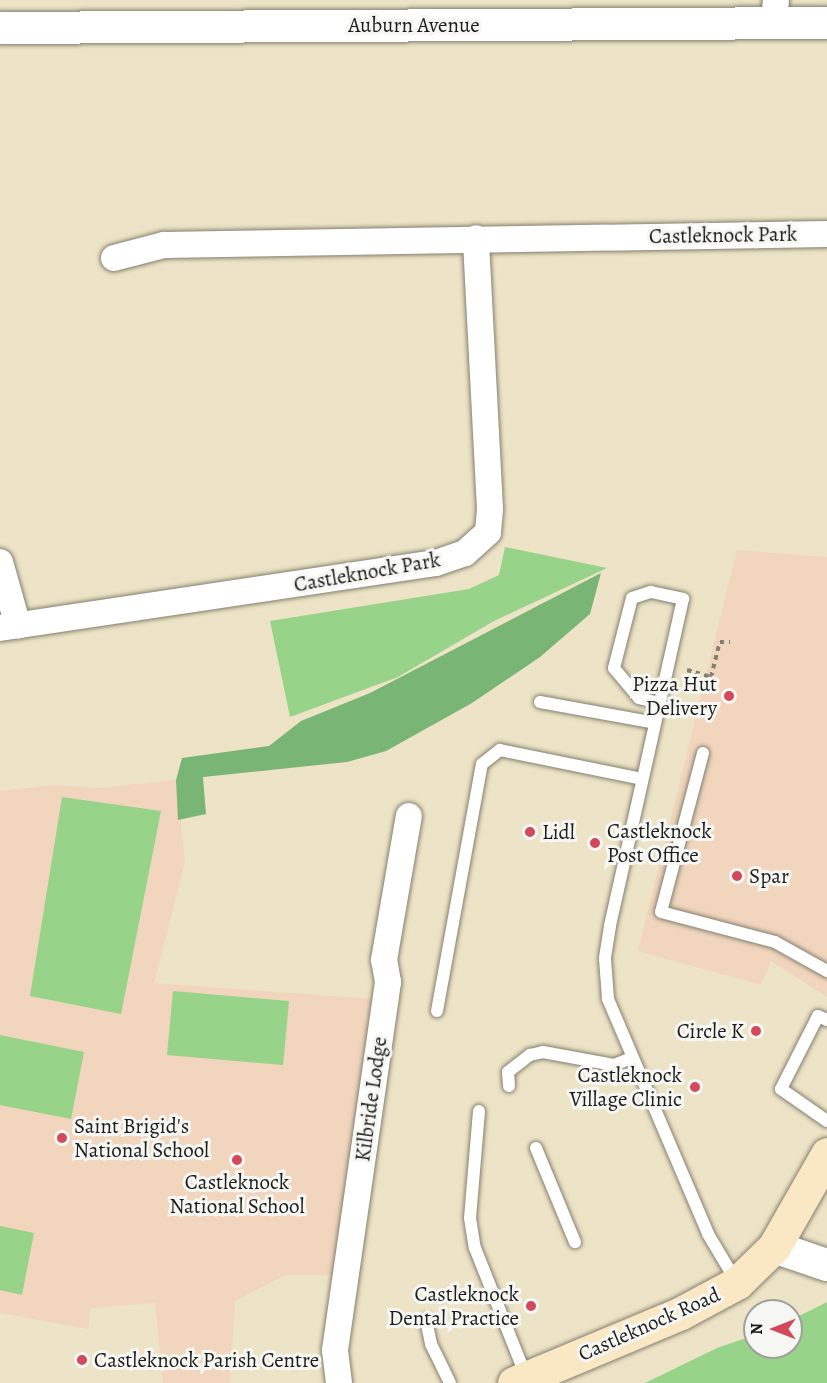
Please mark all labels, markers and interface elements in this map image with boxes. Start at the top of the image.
street label: Auburn Avenue [348,12,480,38]
street label: Castleknock Park [649,221,797,249]
street label: Castleknock Park [292,547,442,597]
place label: Pizza Hut Delivery [632,671,717,721]
marker: Pizza Hut Delivery [722,689,736,703]
place label: Castleknock Post Office [607,818,712,868]
place label: Lidl [542,819,575,845]
marker: Lidl [523,825,537,839]
marker: Castleknock Post Office [588,836,602,850]
place label: Spar [749,863,789,889]
marker: Spar [730,869,744,883]
place label: Circle K [677,1018,744,1044]
marker: Circle K [749,1024,763,1038]
street label: Kilbride Lodge [350,1035,392,1163]
place label: Castleknock Village Clinic [569,1062,682,1112]
marker: Castleknock Village Clinic [686,1078,704,1096]
place label: Saint Brigid's National School [74,1113,209,1163]
marker: Saint Brigid's National School [55,1131,69,1145]
marker: Castleknock National School [230,1153,244,1167]
place label: Castleknock National School [169,1169,305,1219]
place label: Castleknock Dental Practice [389,1281,519,1331]
street label: Castleknock Road [574,1281,724,1367]
marker: Castleknock Dental Practice [524,1299,538,1313]
north arrow [743,1299,803,1359]
text: N [746,1323,768,1335]
place label: Castleknock Parish Centre [94,1347,319,1373]
marker: Castleknock Parish Centre [75,1353,89,1367]

